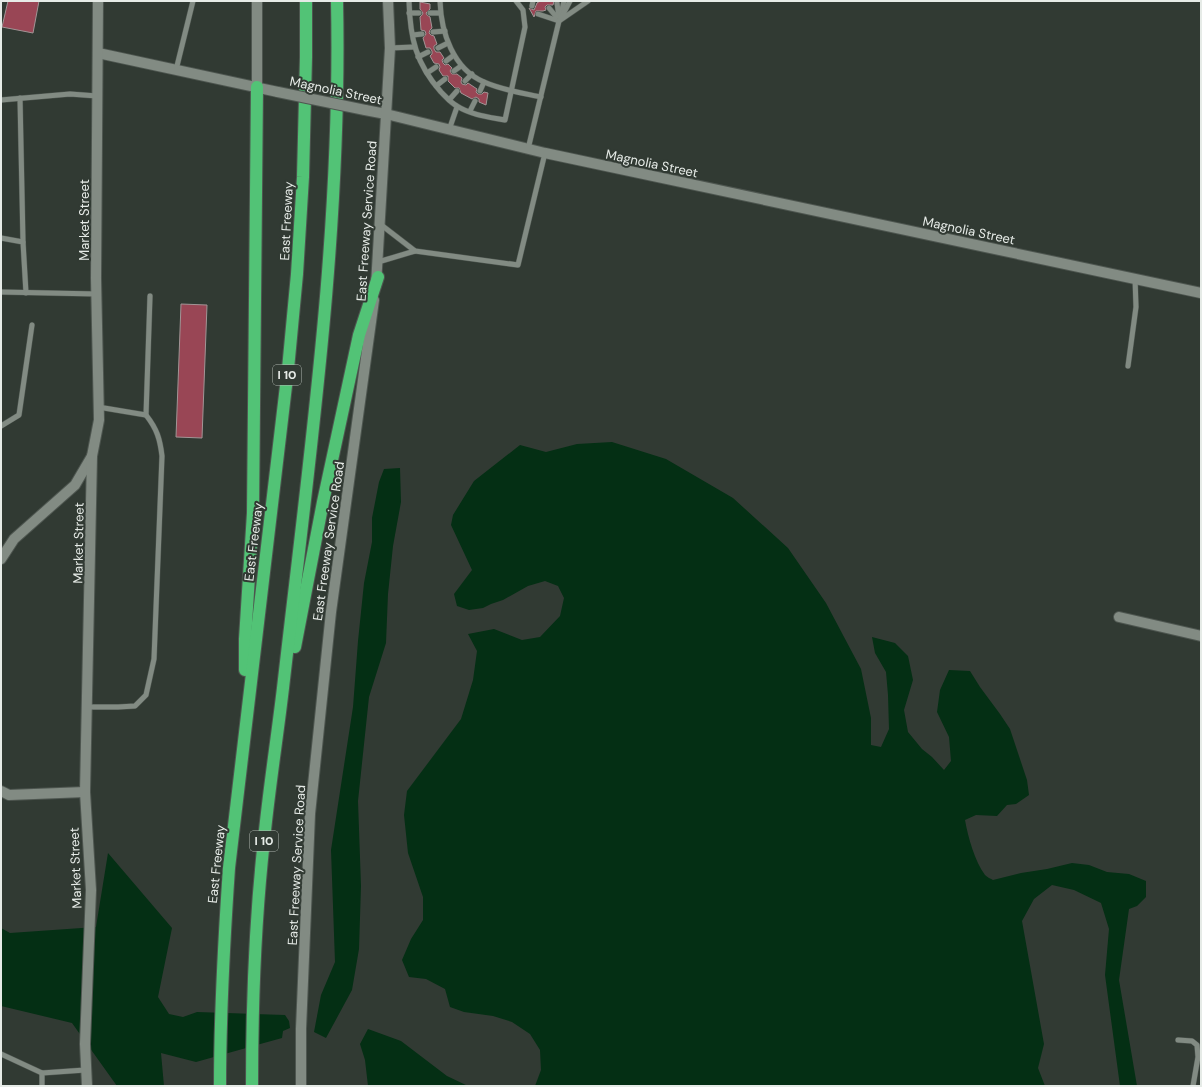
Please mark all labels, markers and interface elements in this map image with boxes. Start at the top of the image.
street label: Magnolia Street [288,72,384,109]
street label: East Freeway Service Road [352,140,381,302]
street label: Magnolia Street [604,145,700,182]
street label: Market Street [76,179,93,261]
street label: East Freeway [276,181,297,261]
street label: Magnolia Street [921,212,1017,249]
road number: I 10 [273,365,301,385]
street label: East Freeway Service Road [309,460,348,622]
street label: Market Street [69,502,88,584]
street label: East Freeway [240,502,267,582]
street label: East Freeway Service Road [284,784,309,946]
street label: East Freeway [204,824,229,904]
street label: Market Street [66,827,85,909]
road number: I 10 [250,831,278,851]

